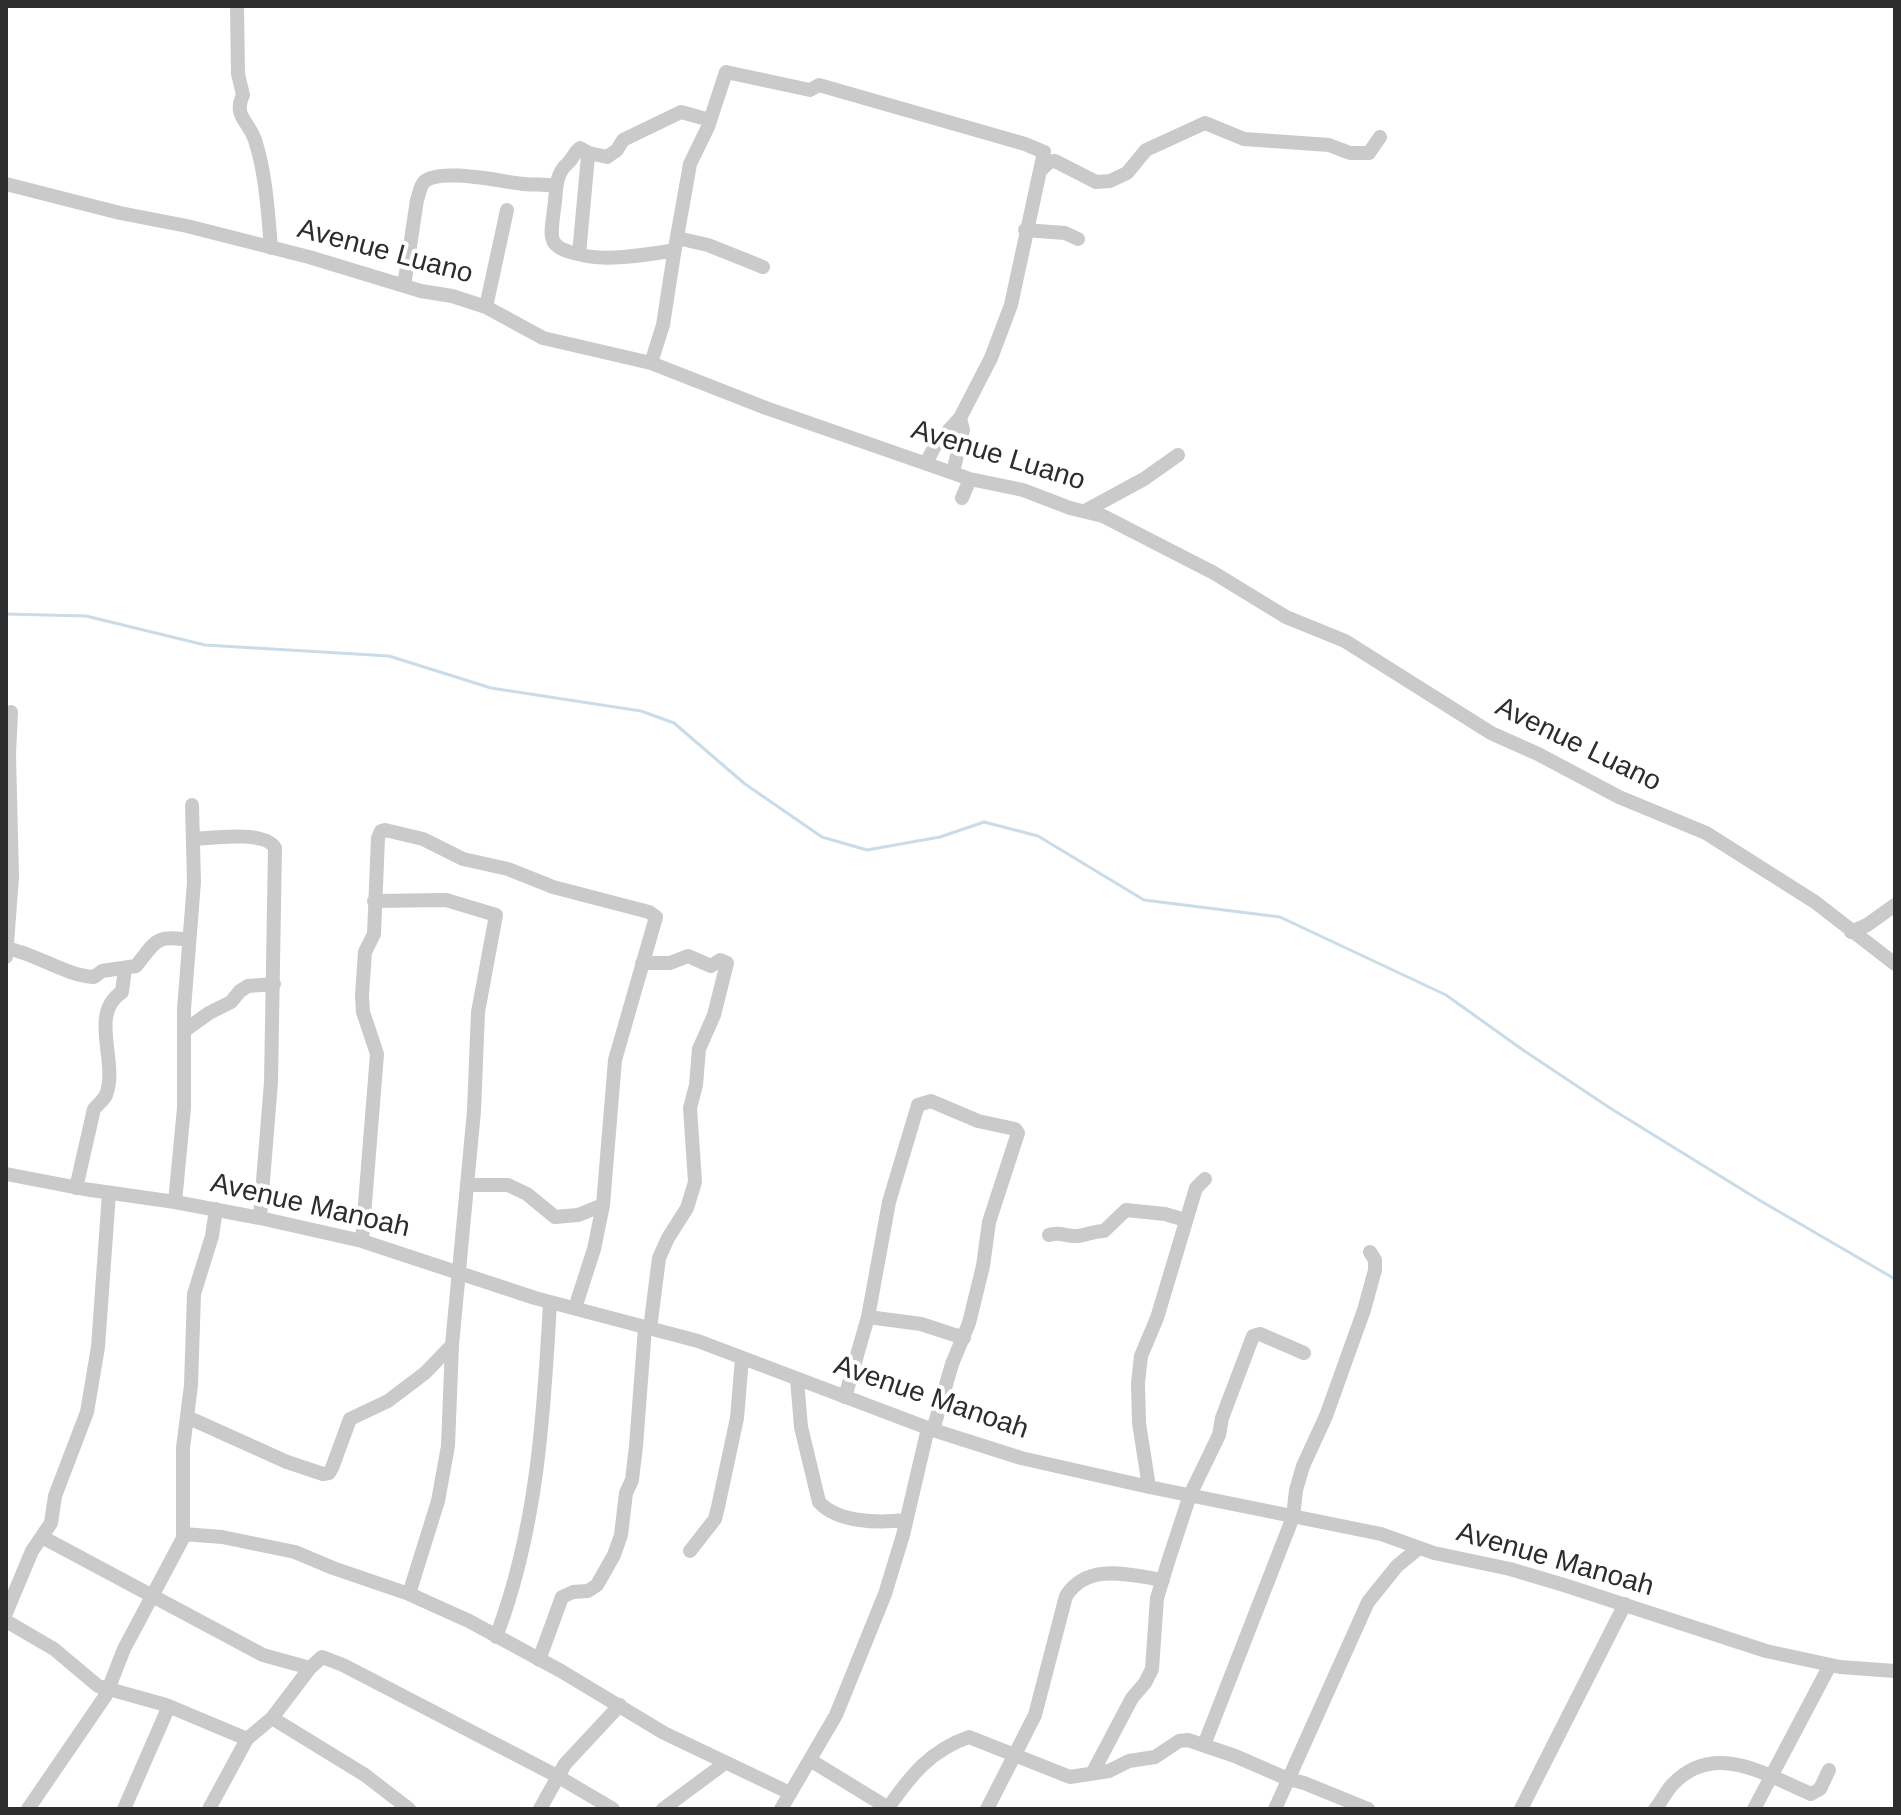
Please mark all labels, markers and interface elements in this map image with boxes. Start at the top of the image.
street label: Avenue Luano [294,212,476,292]
street label: Avenue Luano [907,414,1089,498]
street label: Avenue Luano [1490,690,1666,800]
street label: Avenue Manoah [207,1167,413,1245]
street label: Avenue Manoah [829,1349,1033,1447]
street label: Avenue Manoah [1453,1516,1657,1604]

